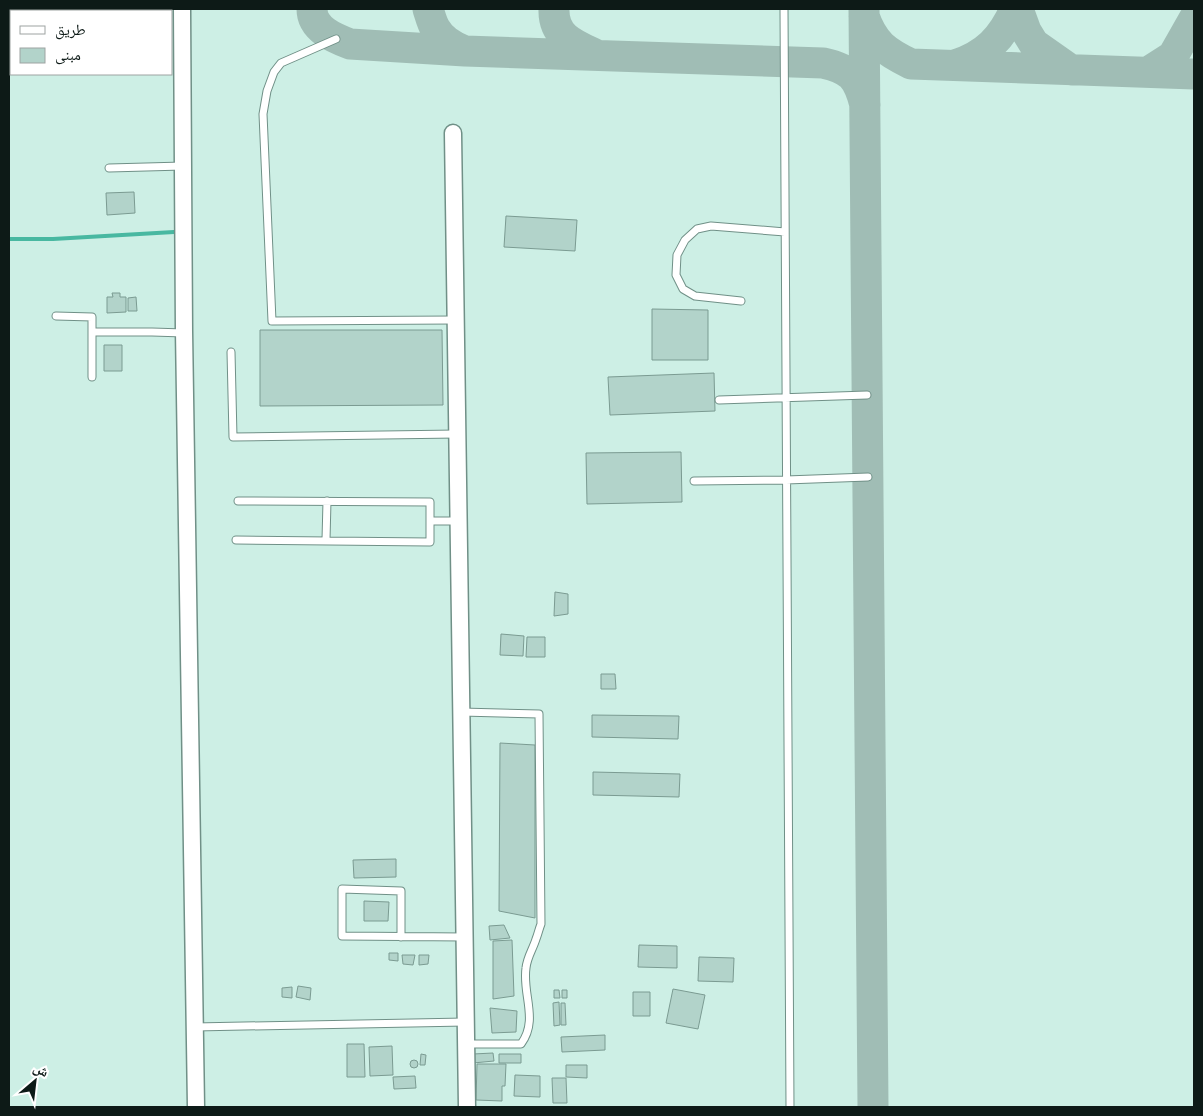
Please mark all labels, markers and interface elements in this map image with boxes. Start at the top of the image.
legend [10,10,172,75]
text: طريق [55,20,86,40]
text: مبنى [55,45,81,65]
north arrow [10,1056,60,1106]
text: ش [30,1058,52,1081]

